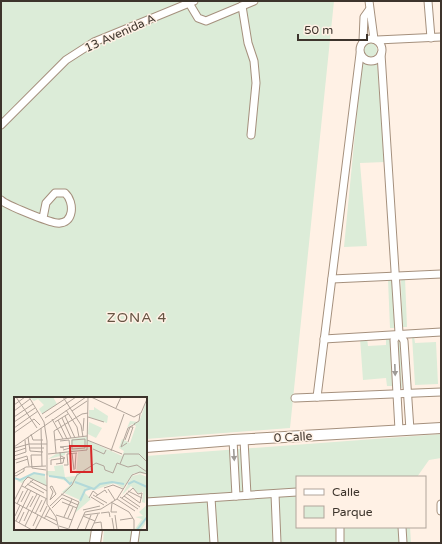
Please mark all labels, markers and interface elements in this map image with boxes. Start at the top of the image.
street label: 13 Avenida A [82,11,158,55]
scale bar [298,16,367,42]
text: 50 m [304,23,333,37]
district label: ZONA 4 [107,309,167,326]
one-way arrow [392,364,399,376]
inset map [14,397,147,530]
street label: 0 Calle [273,429,313,445]
one-way arrow [231,449,237,462]
legend [296,476,426,528]
text: Calle [332,485,360,499]
text: Parque [332,505,373,519]

